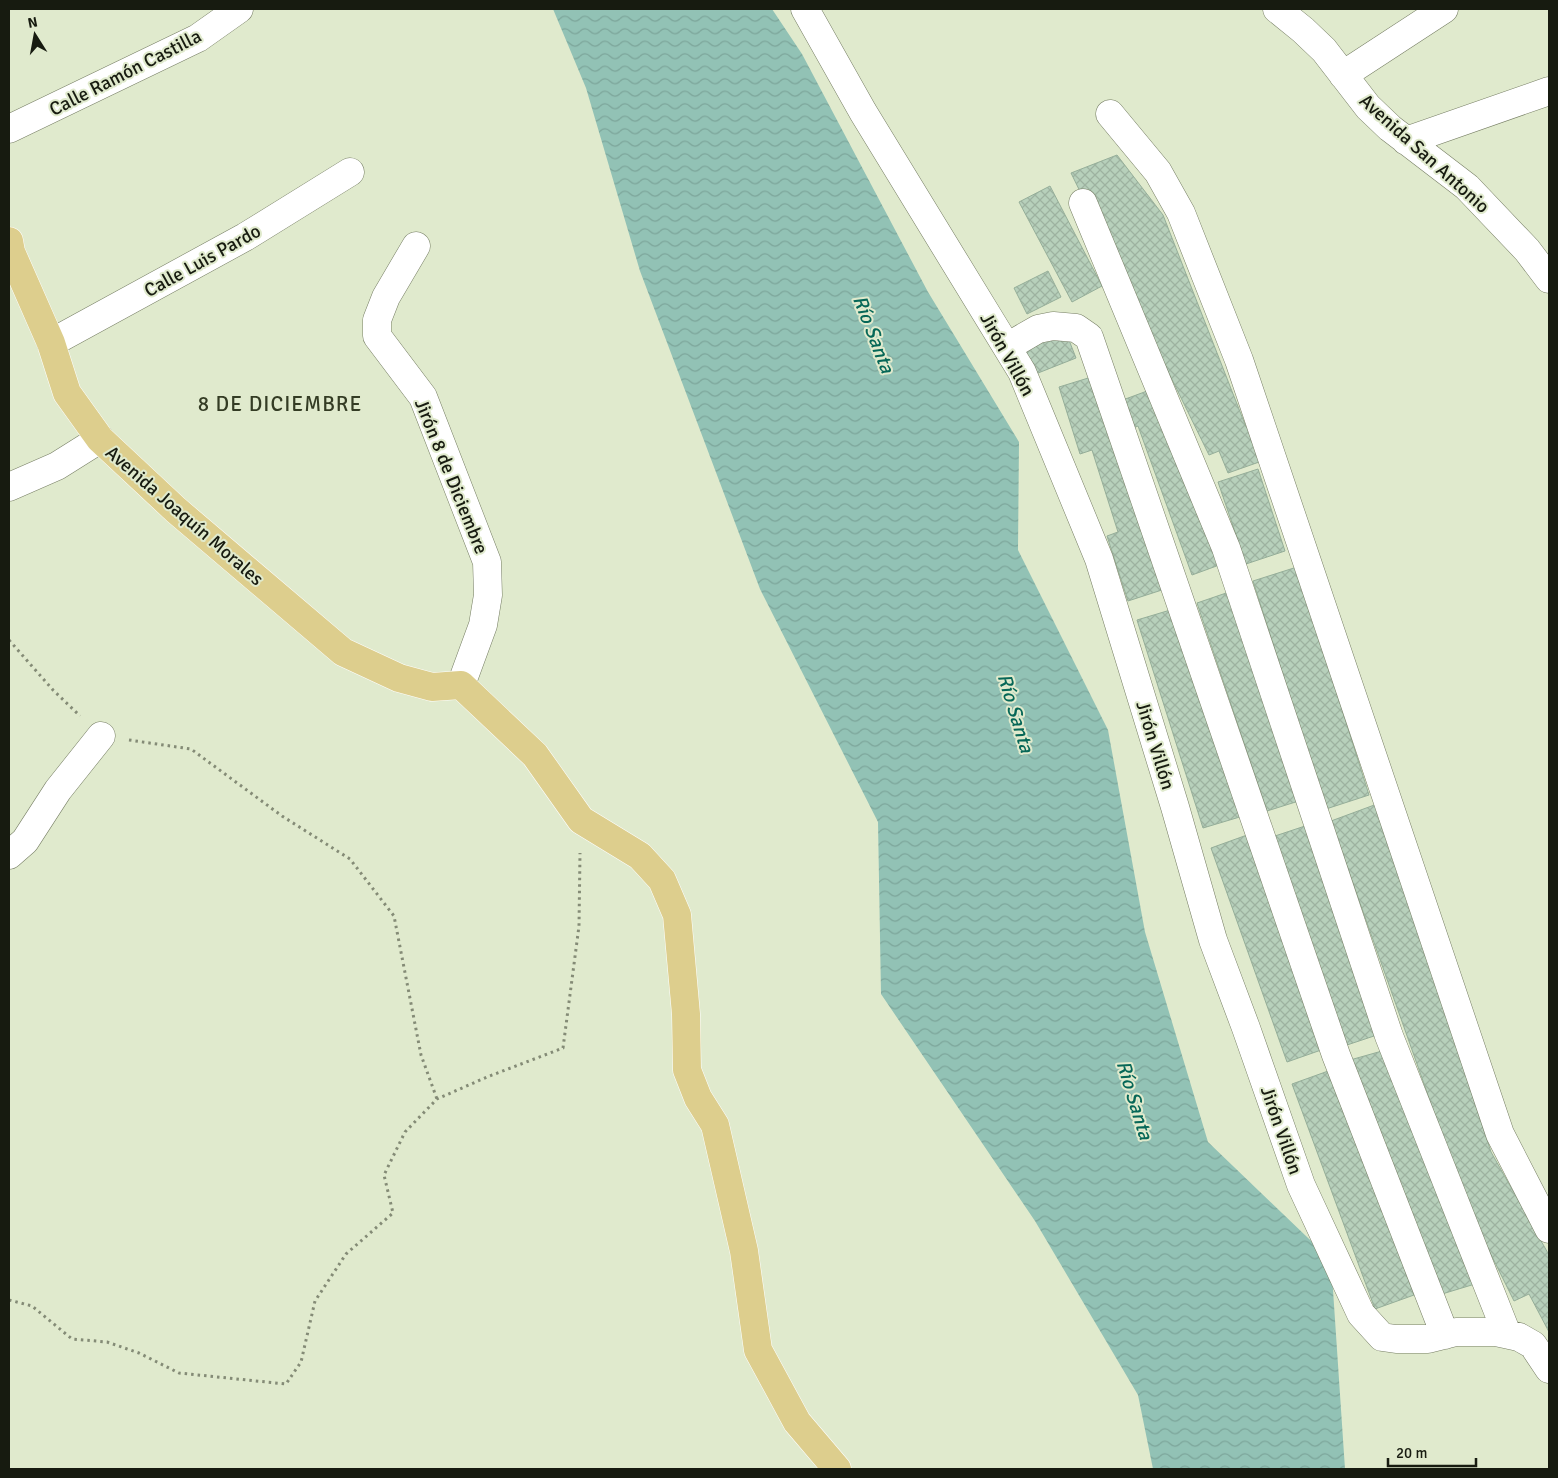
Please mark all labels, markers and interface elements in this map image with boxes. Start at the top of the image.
north arrow [10,10,60,60]
text: N [26,13,39,32]
street label: Calle Ramón Castilla [45,24,206,122]
street label: Avenida San Antonio [1354,89,1495,219]
street label: Calle Luis Pardo [140,219,265,303]
water label: Río Santa [847,292,900,378]
street label: Jirón Villón [974,309,1040,400]
district label: 8 DE DICIEMBRE [198,391,362,417]
street label: Jirón 8 de Diciembre [409,395,493,558]
street label: Avenida Joaquín Morales [100,441,268,591]
water label: Río Santa [992,671,1040,757]
street label: Jirón Villón [1130,698,1180,793]
water label: Río Santa [1111,1058,1159,1144]
street label: Jirón Villón [1255,1083,1307,1178]
scale bar [1388,1436,1476,1468]
text: 20 m [1396,1444,1427,1462]

